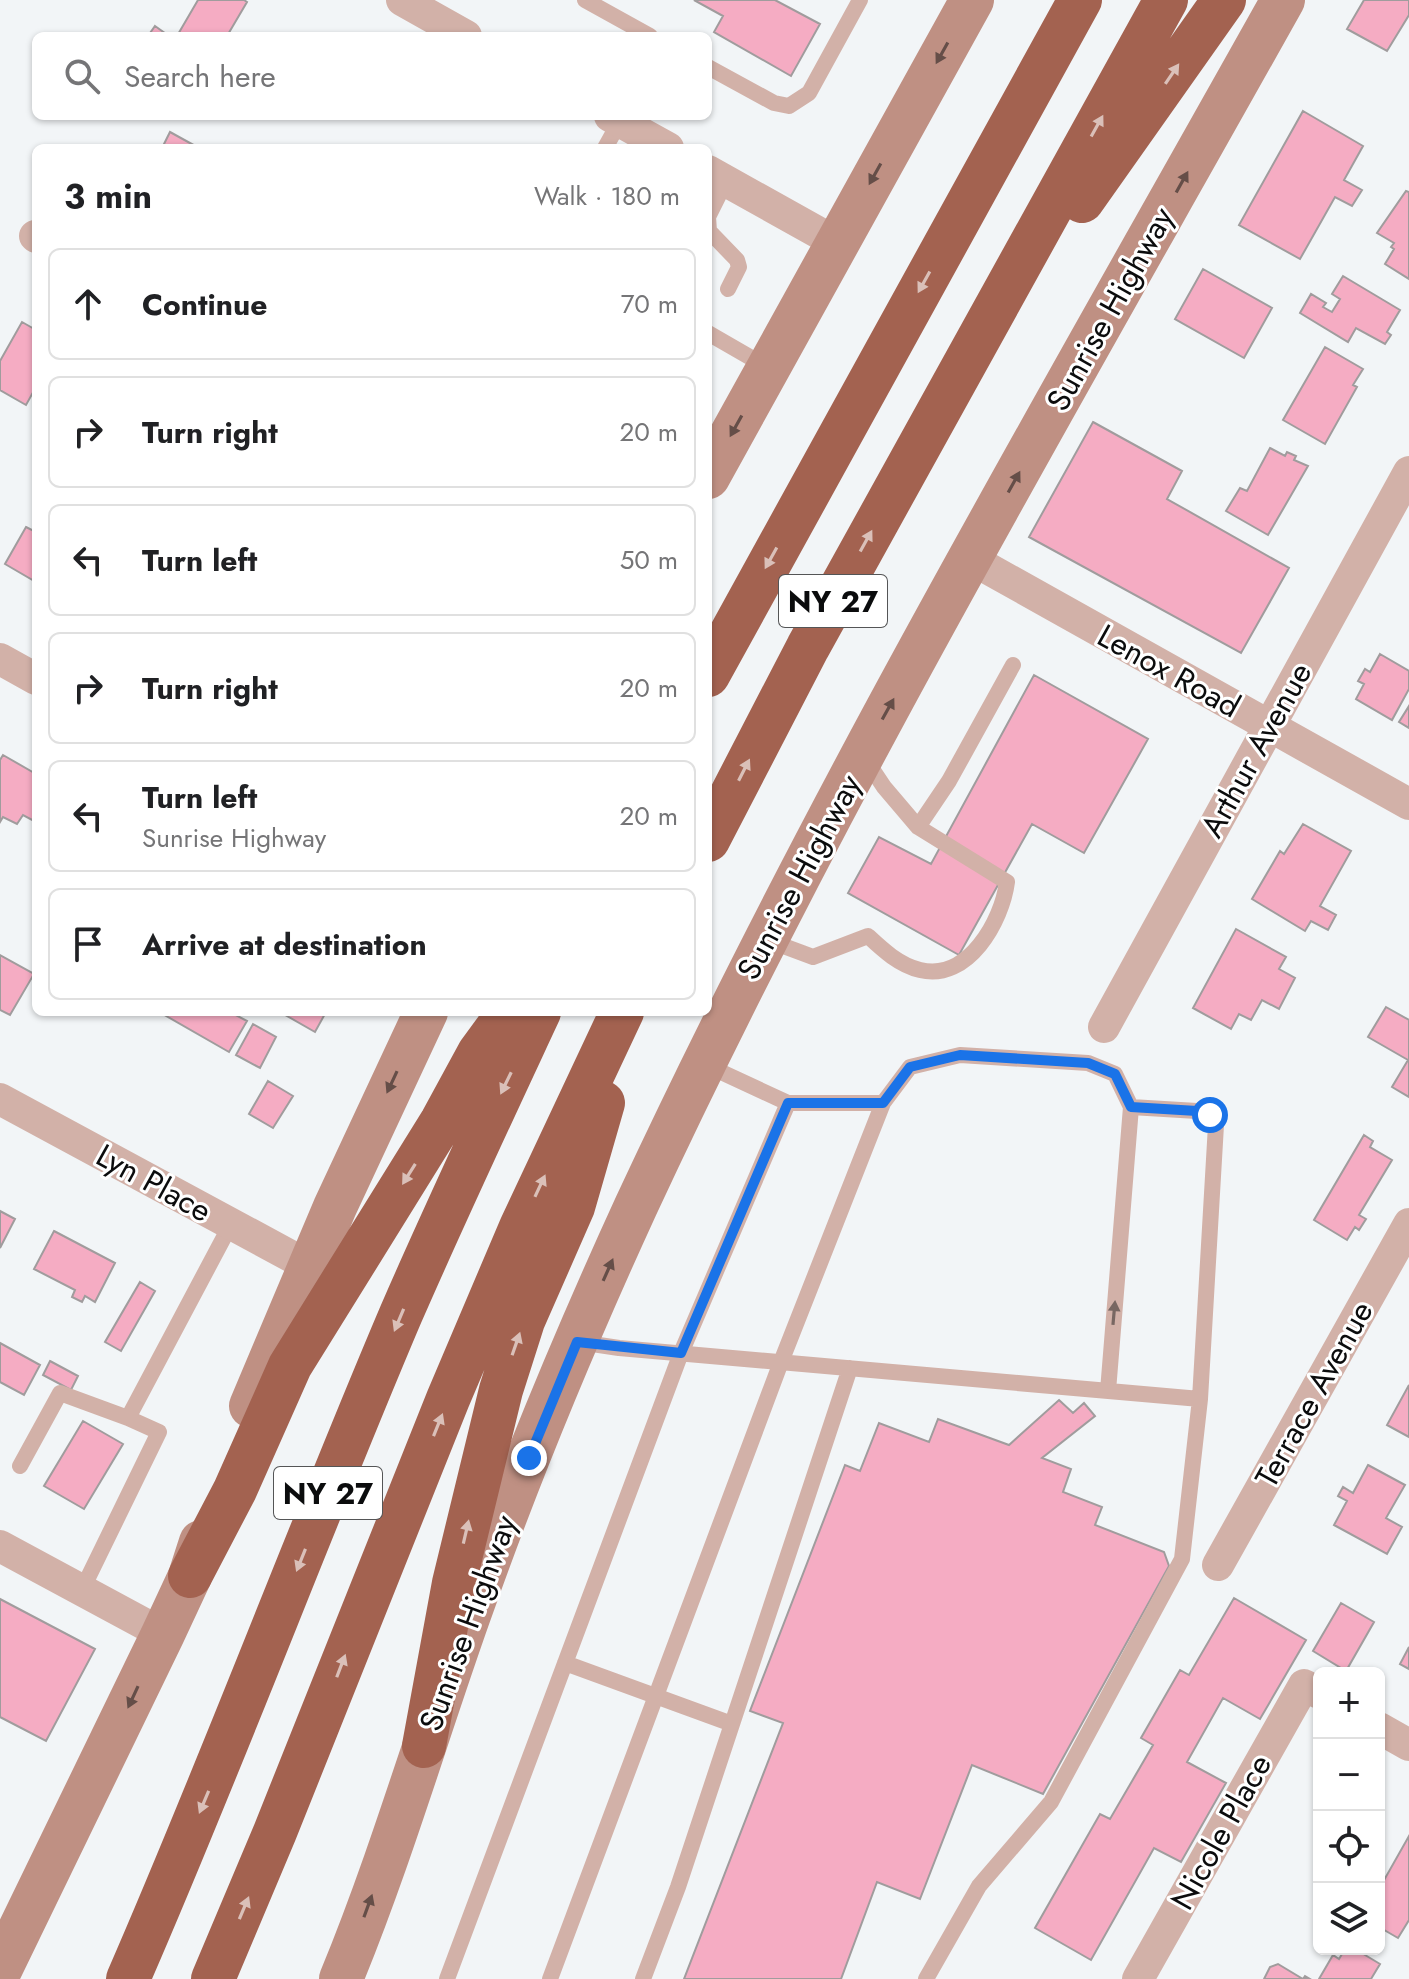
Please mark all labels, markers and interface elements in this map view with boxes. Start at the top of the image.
search box [32,32,712,120]
one-way arrow [936,42,950,64]
icon: search [60,54,104,98]
text: Search here [124,55,276,98]
one-way arrow [1164,64,1179,85]
one-way arrow [1090,115,1104,137]
one-way arrow [869,163,883,185]
one-way arrow [1174,171,1188,193]
text: 3 min [64,172,152,221]
text: Walk · 180 m [534,177,680,215]
street label: Sunrise Highway [1035,198,1185,419]
one-way arrow [917,271,931,293]
icon: ahead [66,282,110,326]
text: Continue [142,283,268,326]
text: 70 m [621,285,678,323]
icon: right [66,410,110,454]
text: Turn right [142,411,278,454]
text: 20 m [620,413,678,451]
one-way arrow [729,415,743,438]
one-way arrow [1007,471,1021,493]
one-way arrow [859,530,873,552]
icon: left [66,538,110,582]
text: Turn left [142,539,257,582]
text: 50 m [620,541,678,579]
one-way arrow [764,547,778,570]
road number: NY 27 [779,575,887,627]
street label: Lenox Road [1089,613,1249,729]
street label: Arthur Avenue [1189,654,1323,846]
icon: right [66,666,110,710]
text: Turn right [142,667,278,710]
text: 20 m [620,669,678,707]
one-way arrow [881,698,895,721]
one-way arrow [737,759,750,782]
street label: Sunrise Highway [726,765,873,988]
text: Turn left [142,776,257,819]
icon: left [66,794,110,838]
text: 20 m [620,797,678,835]
text: Sunrise Highway [142,819,326,857]
icon: arrive [66,922,110,966]
text: Arrive at destination [142,923,427,966]
one-way arrow [385,1071,399,1094]
one-way arrow [499,1071,513,1094]
route start [1192,1097,1228,1133]
street label: Lyn Place [88,1132,220,1234]
one-way arrow [403,1163,417,1185]
one-way arrow [534,1174,547,1198]
one-way arrow [601,1258,615,1282]
street label: Terrace Avenue [1244,1293,1384,1495]
one-way arrow [1108,1300,1121,1325]
one-way arrow [393,1308,406,1332]
one-way arrow [510,1331,522,1355]
one-way arrow [431,1413,444,1437]
route end [511,1440,547,1476]
road number: NY 27 [274,1467,382,1519]
street label: Sunrise Highway [408,1508,529,1737]
one-way arrow [460,1519,472,1544]
one-way arrow [294,1548,307,1572]
one-way arrow [335,1654,348,1678]
map controls [1313,1667,1385,1955]
button: + [1313,1667,1385,1739]
one-way arrow [126,1685,140,1709]
button: − [1313,1739,1385,1811]
street label: Nicole Place [1159,1746,1283,1918]
one-way arrow [197,1790,210,1814]
button: locate [1313,1811,1385,1883]
button: layers [1313,1883,1385,1955]
one-way arrow [362,1894,375,1918]
one-way arrow [238,1896,251,1920]

